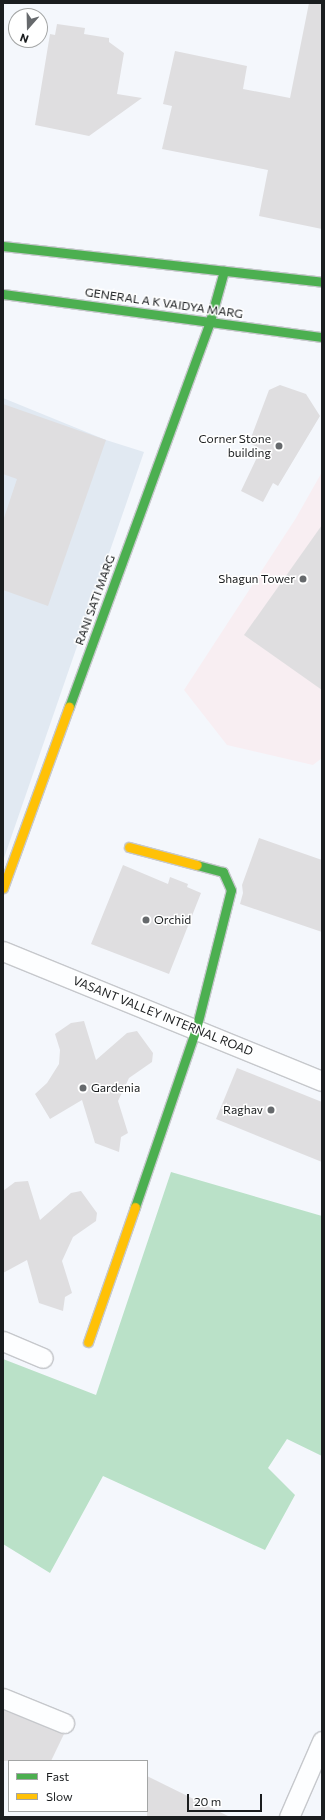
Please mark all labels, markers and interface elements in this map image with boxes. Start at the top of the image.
north arrow [8,8,48,48]
text: N [18,31,30,46]
street label: GENERAL A K VAIDYA MARG [84,285,244,321]
place label: Corner Stone building [198,432,271,460]
marker: Corner Stone building [274,441,284,451]
street label: RANI SATI MARG [72,553,118,647]
place label: Shagun Tower [218,572,295,586]
marker: Shagun Tower [298,574,308,584]
place label: Orchid [154,913,191,927]
marker: Orchid [141,915,151,925]
street label: VASANT VALLEY INTERNAL ROAD [71,973,255,1059]
place label: Gardenia [91,1081,140,1095]
marker: Gardenia [78,1083,88,1093]
place label: Raghav [223,1103,263,1117]
marker: Raghav [266,1105,276,1115]
legend [8,1760,148,1812]
text: Fast [46,1769,69,1783]
scale bar [189,1786,264,1812]
text: Slow [46,1789,73,1803]
text: 20 m [194,1794,221,1808]

